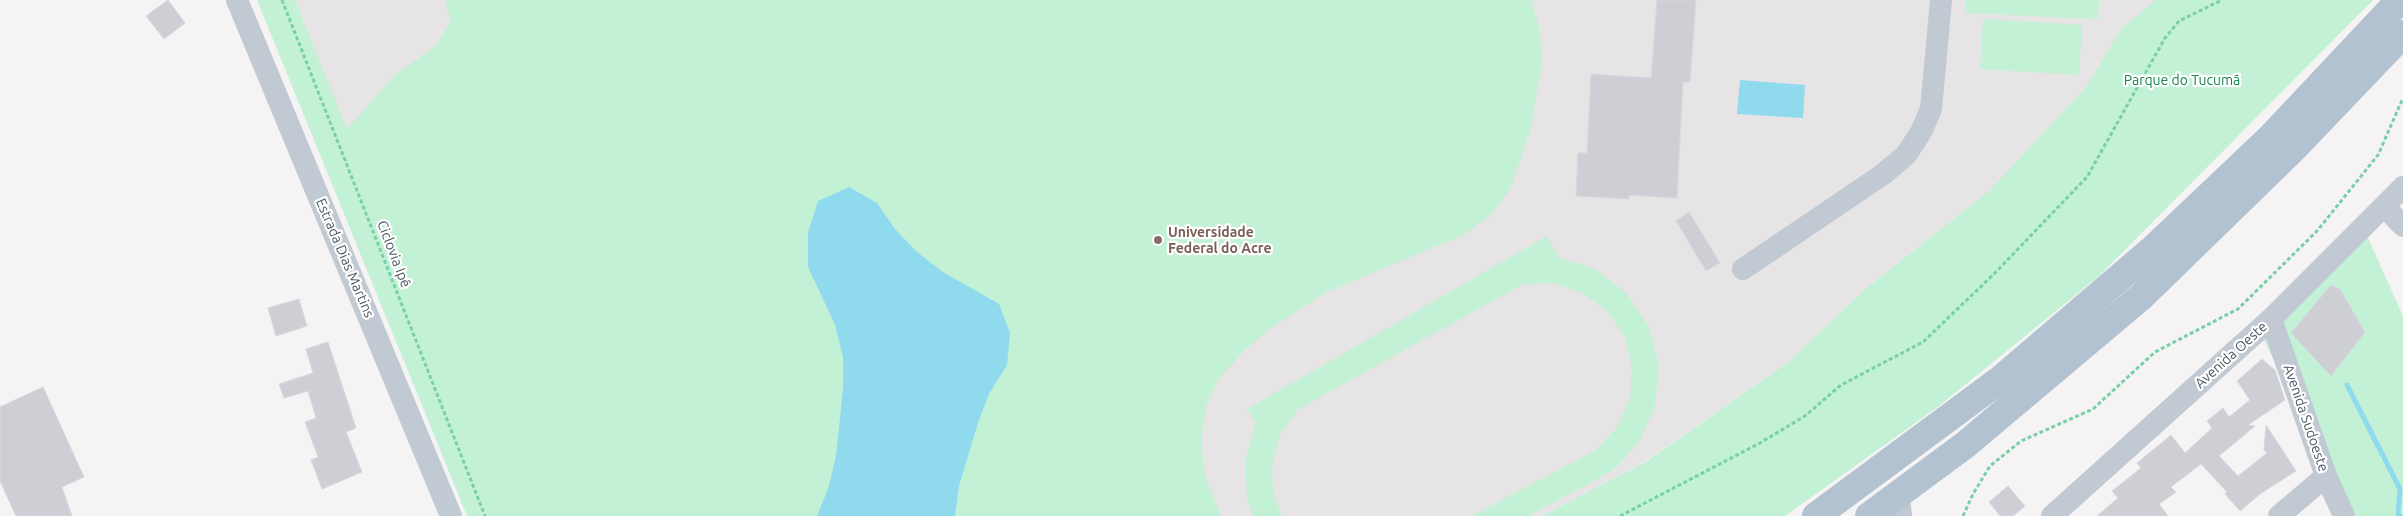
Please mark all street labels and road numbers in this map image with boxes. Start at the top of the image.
street label: Estrada Dias Martins [312,196,378,320]
street label: Ciclovia Ipê [374,218,414,290]
street label: Avenida Oeste [2191,318,2271,392]
street label: Avenida Sudoeste [2280,362,2332,474]

